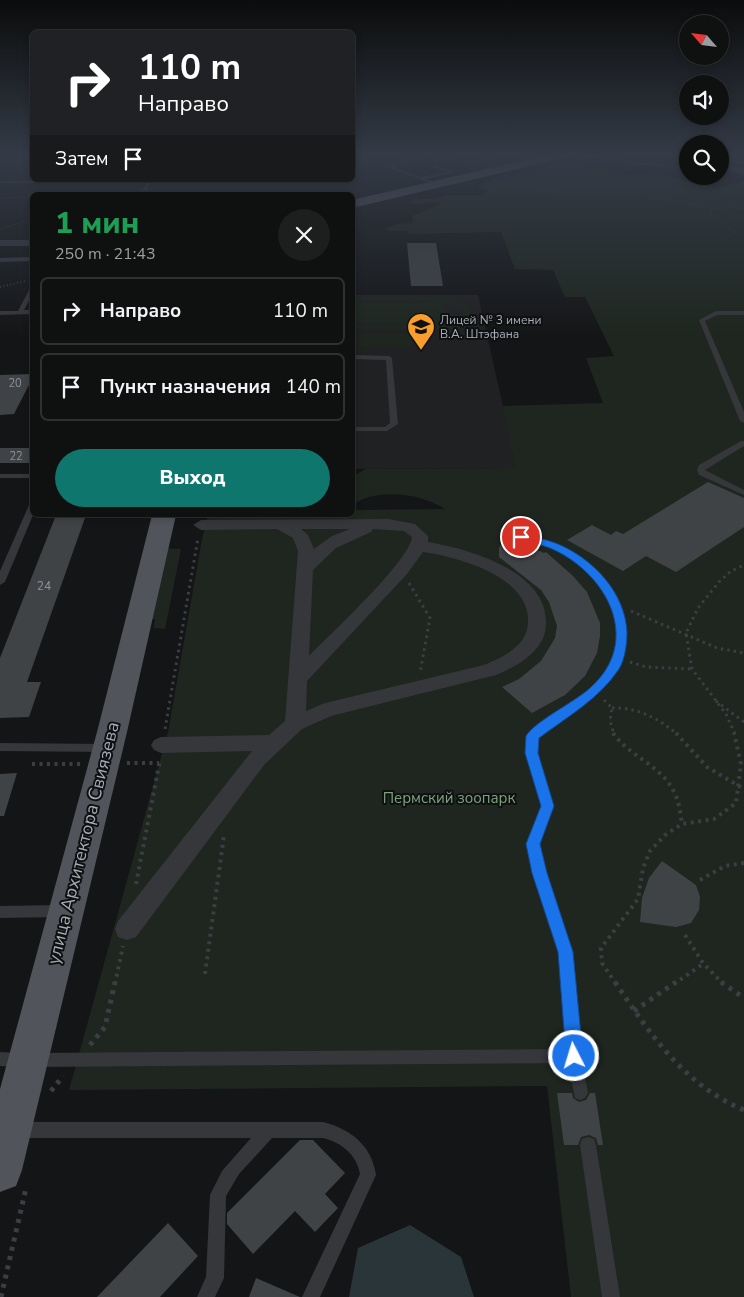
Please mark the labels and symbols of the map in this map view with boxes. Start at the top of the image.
north arrow [679,15,729,65]
school or university icon: Лицей № 3 имени В.А. Штэфана [406,312,436,351]
place label: Лицей № 3 имени В.А. Штэфана [440,312,541,342]
house number: 20 [8,376,22,391]
house number: 22 [9,449,23,464]
pin [500,516,542,558]
house number: 24 [37,578,51,594]
street label: улица Архитектора Свиязева [41,719,125,967]
park label: Пермский зоопарк [383,788,515,808]
position arrow [547,1029,599,1081]

